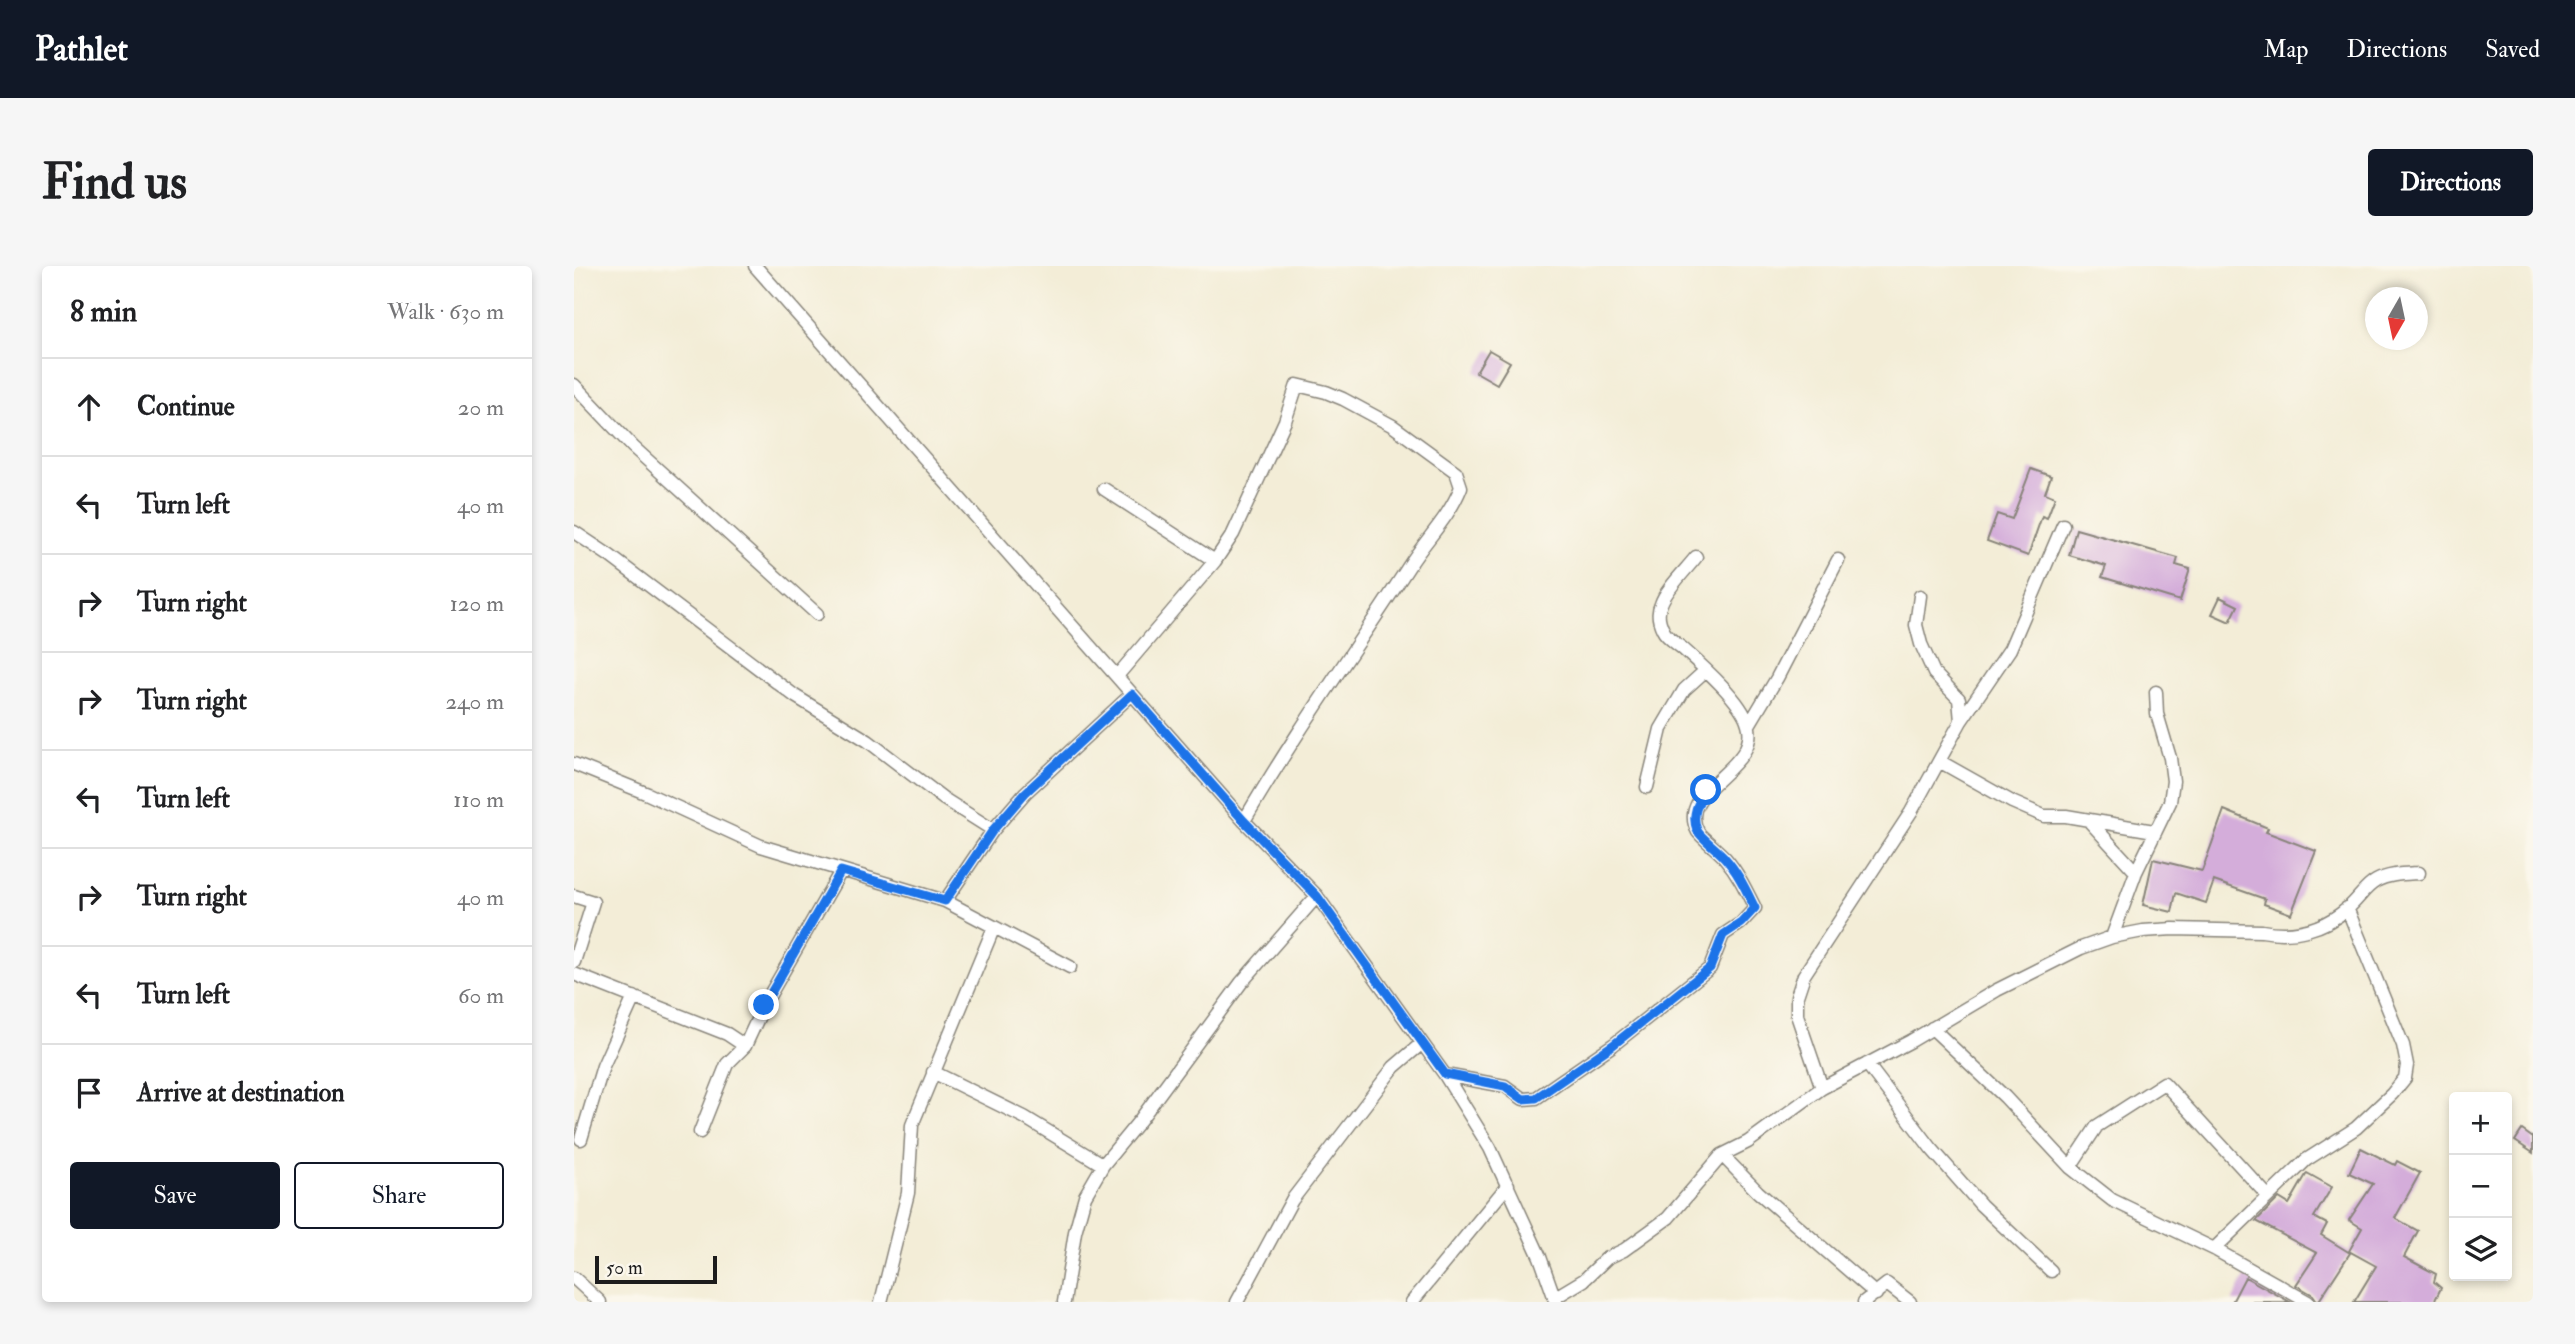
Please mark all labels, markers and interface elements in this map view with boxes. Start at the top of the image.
text: Pathlet [35,29,128,70]
text: Map [2263,34,2308,65]
text: Directions [2346,34,2447,65]
text: Saved [2485,34,2540,65]
button: Directions [2368,149,2533,216]
text: Find us [42,152,187,213]
north arrow [2365,287,2428,350]
text: 8 min [70,293,137,330]
text: Walk · 630 m [387,297,504,326]
icon: ahead [70,388,108,426]
text: Continue [137,391,235,423]
text: 20 m [458,393,504,422]
icon: left [70,486,108,524]
text: Turn left [137,489,230,521]
text: 40 m [457,491,504,520]
icon: right [70,584,108,622]
text: Turn right [137,587,247,619]
text: 120 m [450,589,504,618]
icon: right [70,682,108,720]
text: Turn right [137,685,247,717]
text: 240 m [445,687,504,716]
route start [1690,774,1721,805]
icon: left [70,780,108,818]
text: Turn left [137,783,230,815]
text: 110 m [453,785,504,814]
icon: right [70,878,108,916]
text: Turn right [137,881,247,913]
text: 40 m [457,883,504,912]
icon: left [70,976,108,1014]
text: Turn left [137,979,230,1011]
text: 60 m [458,981,504,1010]
route end [748,989,779,1020]
icon: arrive [70,1074,108,1112]
text: Arrive at destination [137,1077,345,1109]
map controls [2449,1092,2512,1281]
button: + [2449,1092,2512,1155]
button: − [2449,1155,2512,1218]
button: Save [70,1162,280,1229]
button: Share [294,1162,504,1229]
button: layers [2449,1218,2512,1281]
scale bar [595,1253,718,1285]
text: 50 m [606,1256,643,1280]

